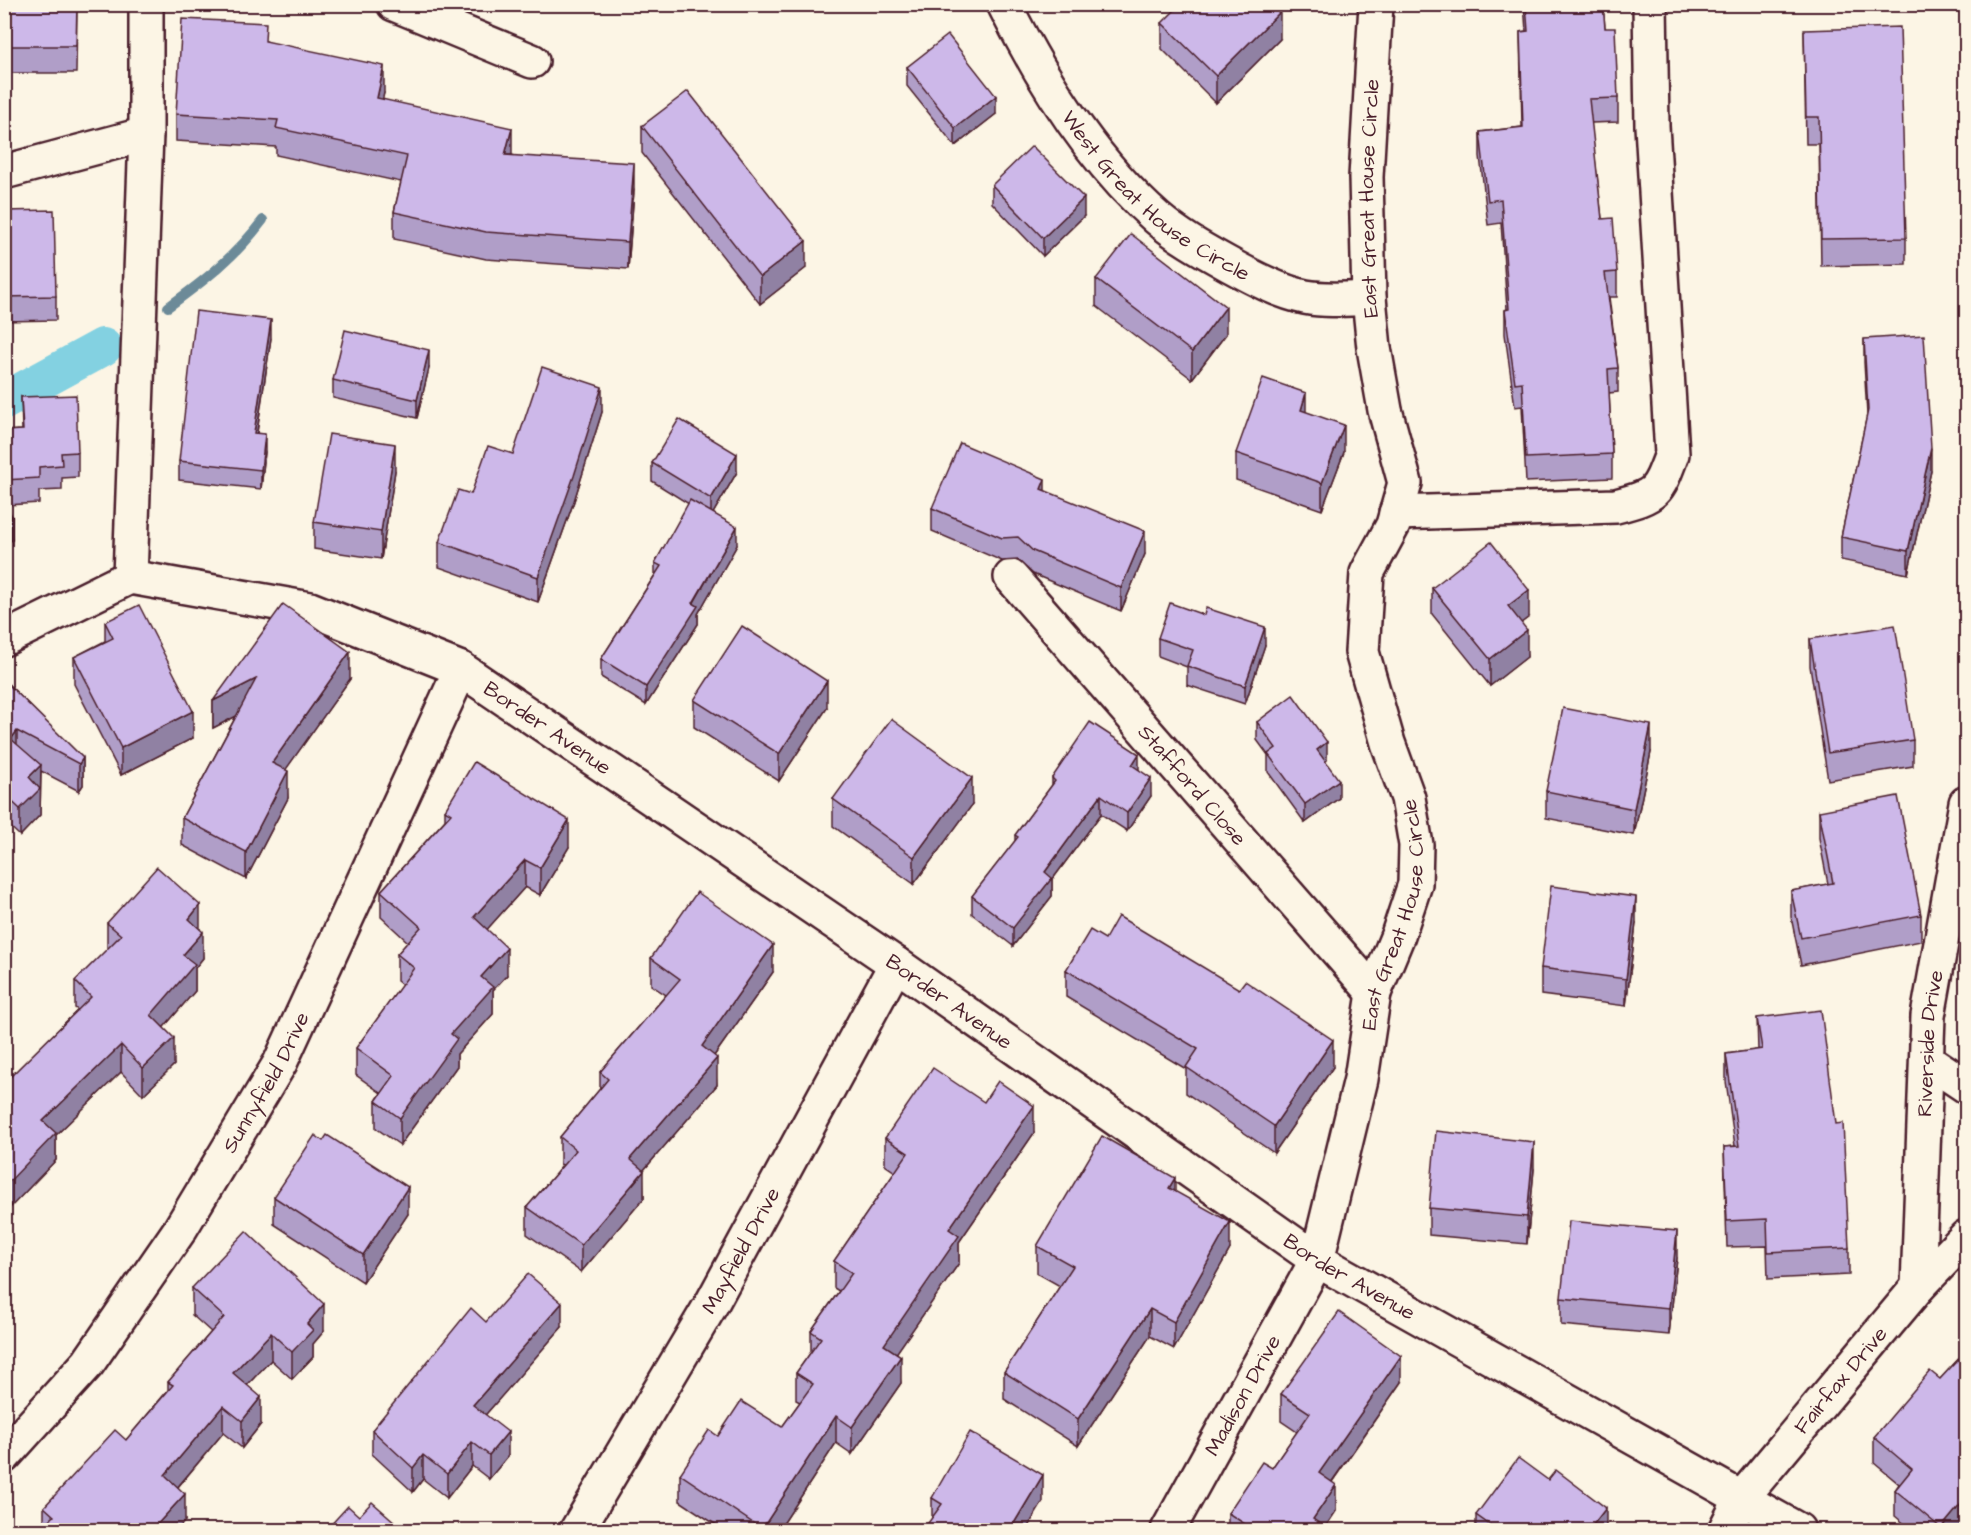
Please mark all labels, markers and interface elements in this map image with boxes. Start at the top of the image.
street label: East Great House Circle [1351,78,1386,319]
street label: West Great House Circle [1055,104,1255,288]
street label: Border Avenue [478,674,617,782]
street label: Stafford Close [1132,718,1253,852]
street label: East Great House Circle [1354,797,1431,1032]
street label: Border Avenue [880,947,1018,1056]
street label: Riverside Drive [1910,968,1950,1117]
street label: Sunnyfield Drive [215,1007,316,1158]
street label: Mayfield Drive [694,1182,787,1319]
street label: Border Avenue [1278,1226,1421,1327]
street label: Fairfax Drive [1787,1320,1894,1440]
street label: Madison Drive [1197,1330,1287,1461]

